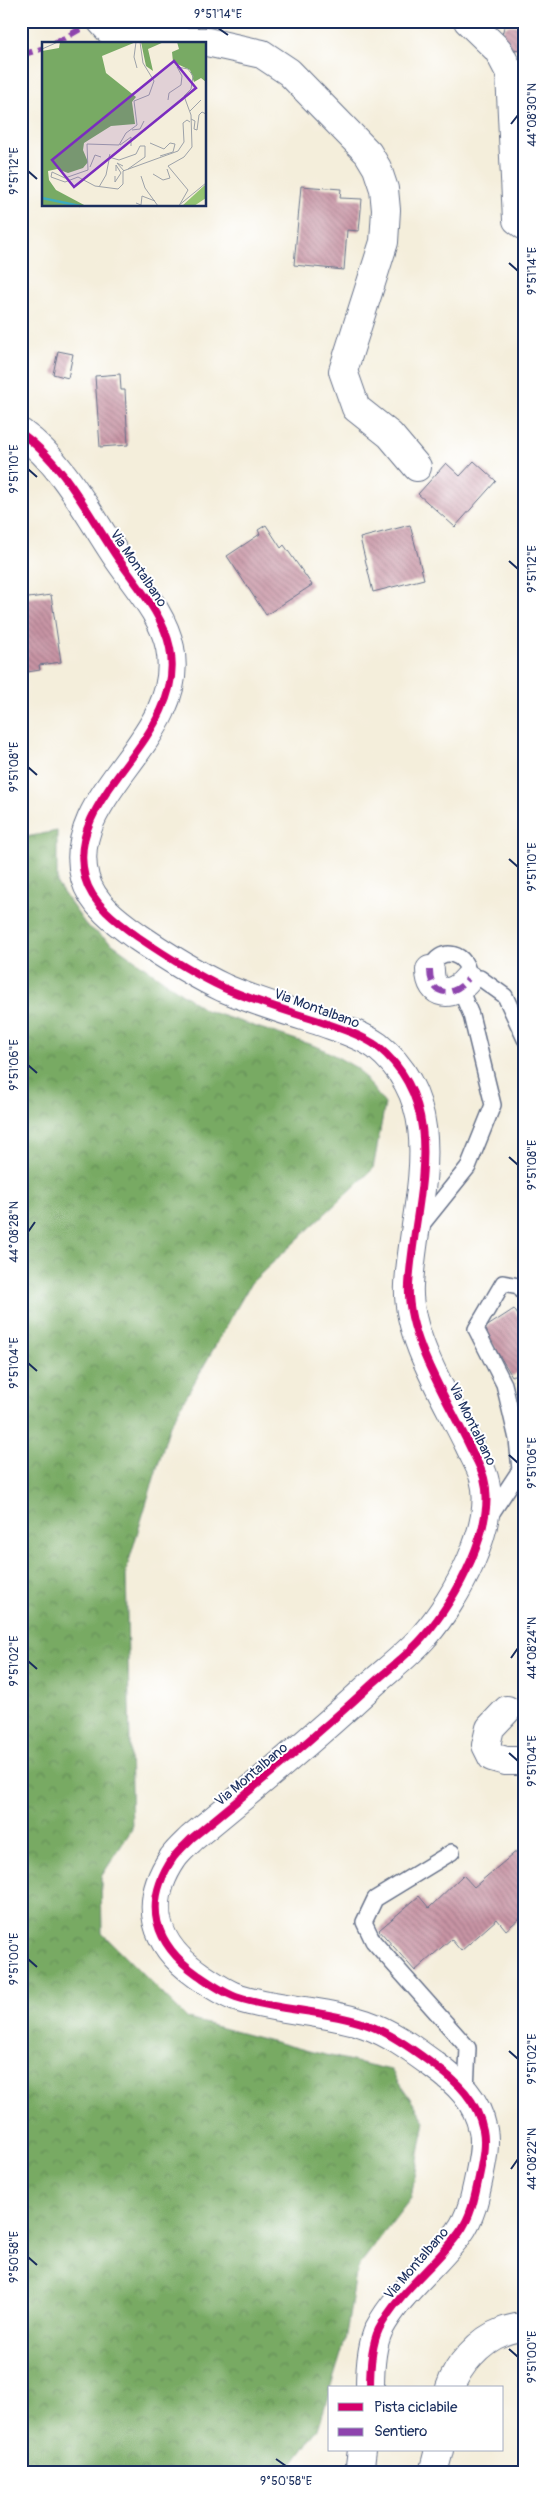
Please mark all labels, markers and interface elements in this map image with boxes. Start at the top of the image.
text: 9°51'14"E [194,7,242,22]
inset map [42,42,206,206]
text: 44°08'30"N [525,83,540,147]
text: 9°51'12"E [7,147,22,195]
text: 9°51'14"E [525,247,540,295]
text: 9°51'10"E [7,444,22,494]
street label: Via Montalbano [106,526,171,611]
text: 9°51'12"E [525,545,540,593]
text: 9°51'08"E [7,742,22,792]
text: 9°51'10"E [525,842,540,892]
street label: Via Montalbano [272,985,362,1032]
text: 9°51'06"E [7,1039,22,1091]
text: 9°51'08"E [525,1140,540,1190]
text: 44°08'28"N [7,1201,22,1263]
text: 9°51'04"E [7,1337,22,1389]
street label: Via Montalbano [445,1380,500,1469]
text: 9°51'06"E [525,1437,540,1489]
text: 44°08'24"N [525,1617,540,1679]
text: 9°51'02"E [7,1635,22,1687]
text: 9°51'04"E [525,1735,540,1787]
street label: Via Montalbano [211,1739,292,1810]
text: 9°51'00"E [7,1933,22,1985]
text: 9°51'02"E [525,2033,540,2085]
text: 44°08'22"N [525,2128,540,2190]
street label: Via Montalbano [380,2223,453,2303]
text: 9°50'58"E [7,2231,22,2283]
text: 9°51'00"E [525,2331,540,2383]
legend [328,2386,504,2452]
text: Pista ciclabile [374,2398,458,2417]
text: Sentiero [374,2422,427,2441]
text: 9°50'58"E [260,2474,312,2489]

